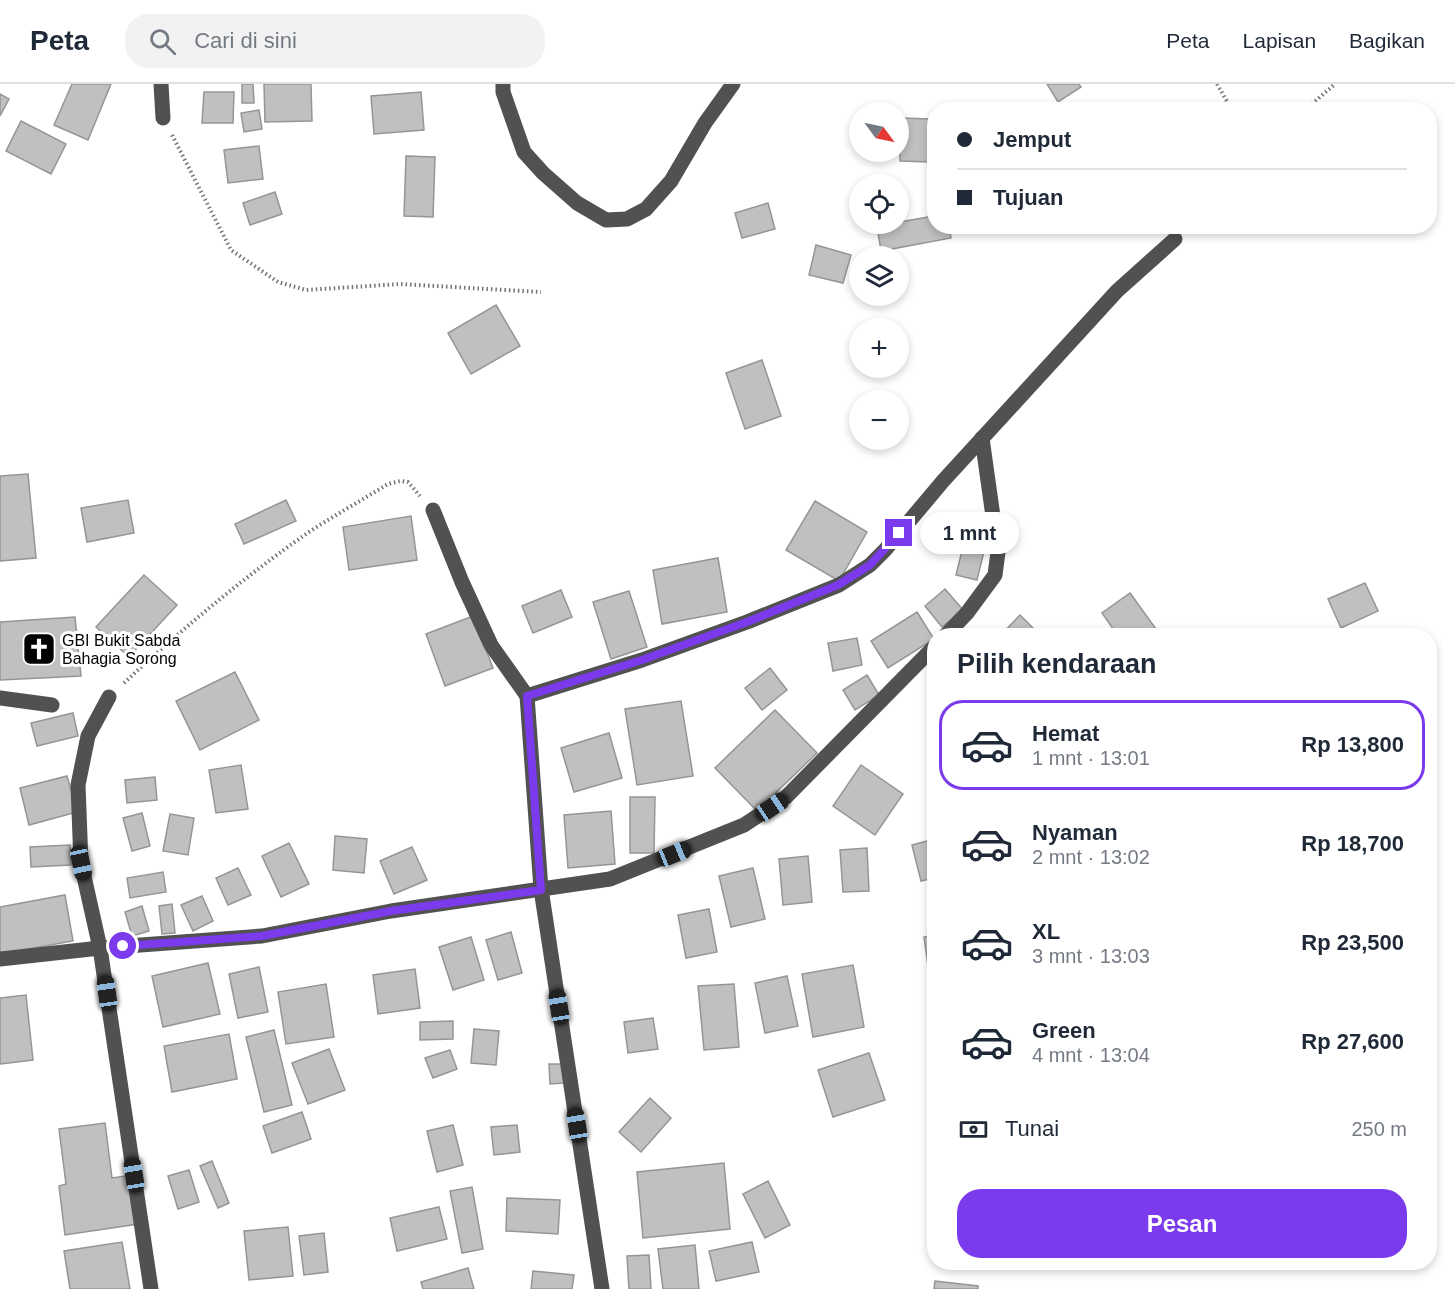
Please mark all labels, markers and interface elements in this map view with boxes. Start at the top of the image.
search box [125,14,545,68]
text: Peta [30,25,89,56]
icon: search [146,25,179,58]
text: Cari di sini [194,28,297,53]
text: Peta [1166,29,1210,52]
text: Lapisan [1243,29,1316,52]
text: Bagikan [1349,29,1425,52]
north arrow [849,102,909,162]
map controls [849,102,909,450]
text: Jemput [993,127,1071,152]
button: locate [849,174,909,234]
text: Tujuan [993,185,1063,210]
button: layers [849,246,909,306]
button: + [849,318,909,378]
button: − [849,390,909,450]
callout: 1 mnt [920,512,1019,554]
route end [885,519,912,546]
text: 1 mnt [943,522,996,544]
church icon: GBI Bukit Sabda Bahagia Sorong [21,631,57,667]
place label: GBI Bukit Sabda Bahagia Sorong [62,632,180,667]
text: Pilih kendaraan [957,649,1157,679]
icon: car [960,718,1014,772]
text: Hemat [1032,721,1099,746]
text: Rp 13,800 [1301,732,1404,757]
text: 1 mnt · 13:01 [1032,747,1150,769]
car [752,789,792,825]
icon: car [960,817,1014,871]
text: Nyaman [1032,820,1118,845]
text: Rp 18,700 [1301,831,1404,856]
car [654,839,694,869]
car [68,844,94,882]
text: 2 mnt · 13:02 [1032,846,1150,868]
icon: car [960,916,1014,970]
text: XL [1032,919,1060,944]
text: Rp 23,500 [1301,930,1404,955]
route start [109,932,136,959]
text: 3 mnt · 13:03 [1032,945,1150,967]
car [96,974,118,1012]
car [547,988,571,1026]
icon: car [960,1015,1014,1069]
text: Green [1032,1018,1096,1043]
text: Rp 27,600 [1301,1029,1404,1054]
text: 4 mnt · 13:04 [1032,1044,1150,1066]
car [565,1106,589,1144]
icon: cash [957,1113,990,1146]
text: Tunai [1005,1116,1059,1141]
text: 250 m [1351,1118,1407,1140]
car [122,1156,146,1194]
button: Pesan [957,1189,1407,1258]

